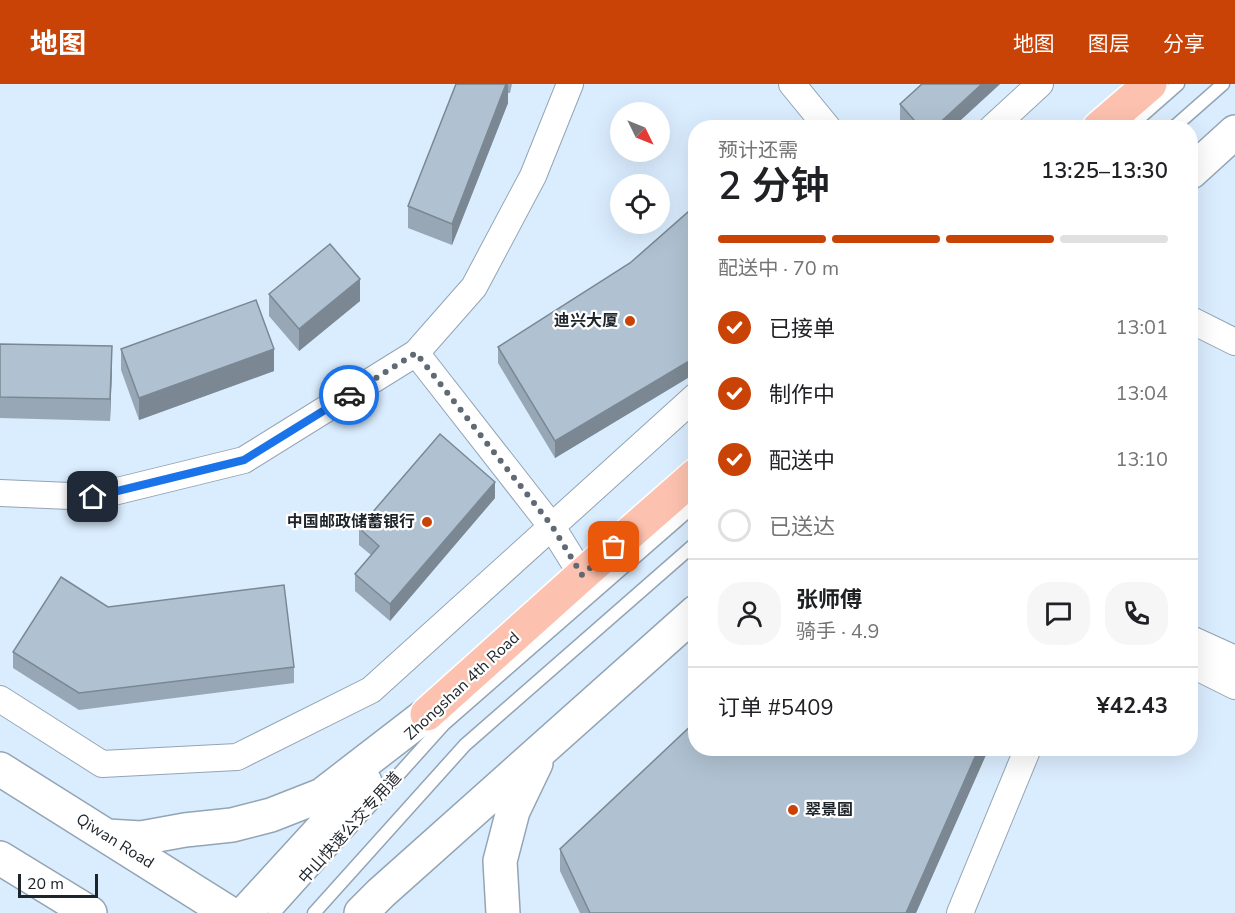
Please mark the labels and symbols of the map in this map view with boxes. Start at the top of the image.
north arrow [610,102,670,162]
place label: 迪兴大厦 [554,310,618,332]
marker: 迪兴大厦 [623,314,637,328]
courier [319,365,379,425]
pin [67,471,118,522]
place label: 中国邮政储蓄银行 [287,511,415,533]
marker: 中国邮政储蓄银行 [420,515,434,529]
pin [588,521,639,572]
street label: Zhongshan 4th Road [400,627,524,745]
street label: 中山快速公交专用道 [294,767,406,889]
place label: 翠景園 [805,799,853,821]
marker: 翠景園 [786,803,800,817]
street label: Qiwan Road [72,808,158,874]
scale bar [18,871,98,898]

